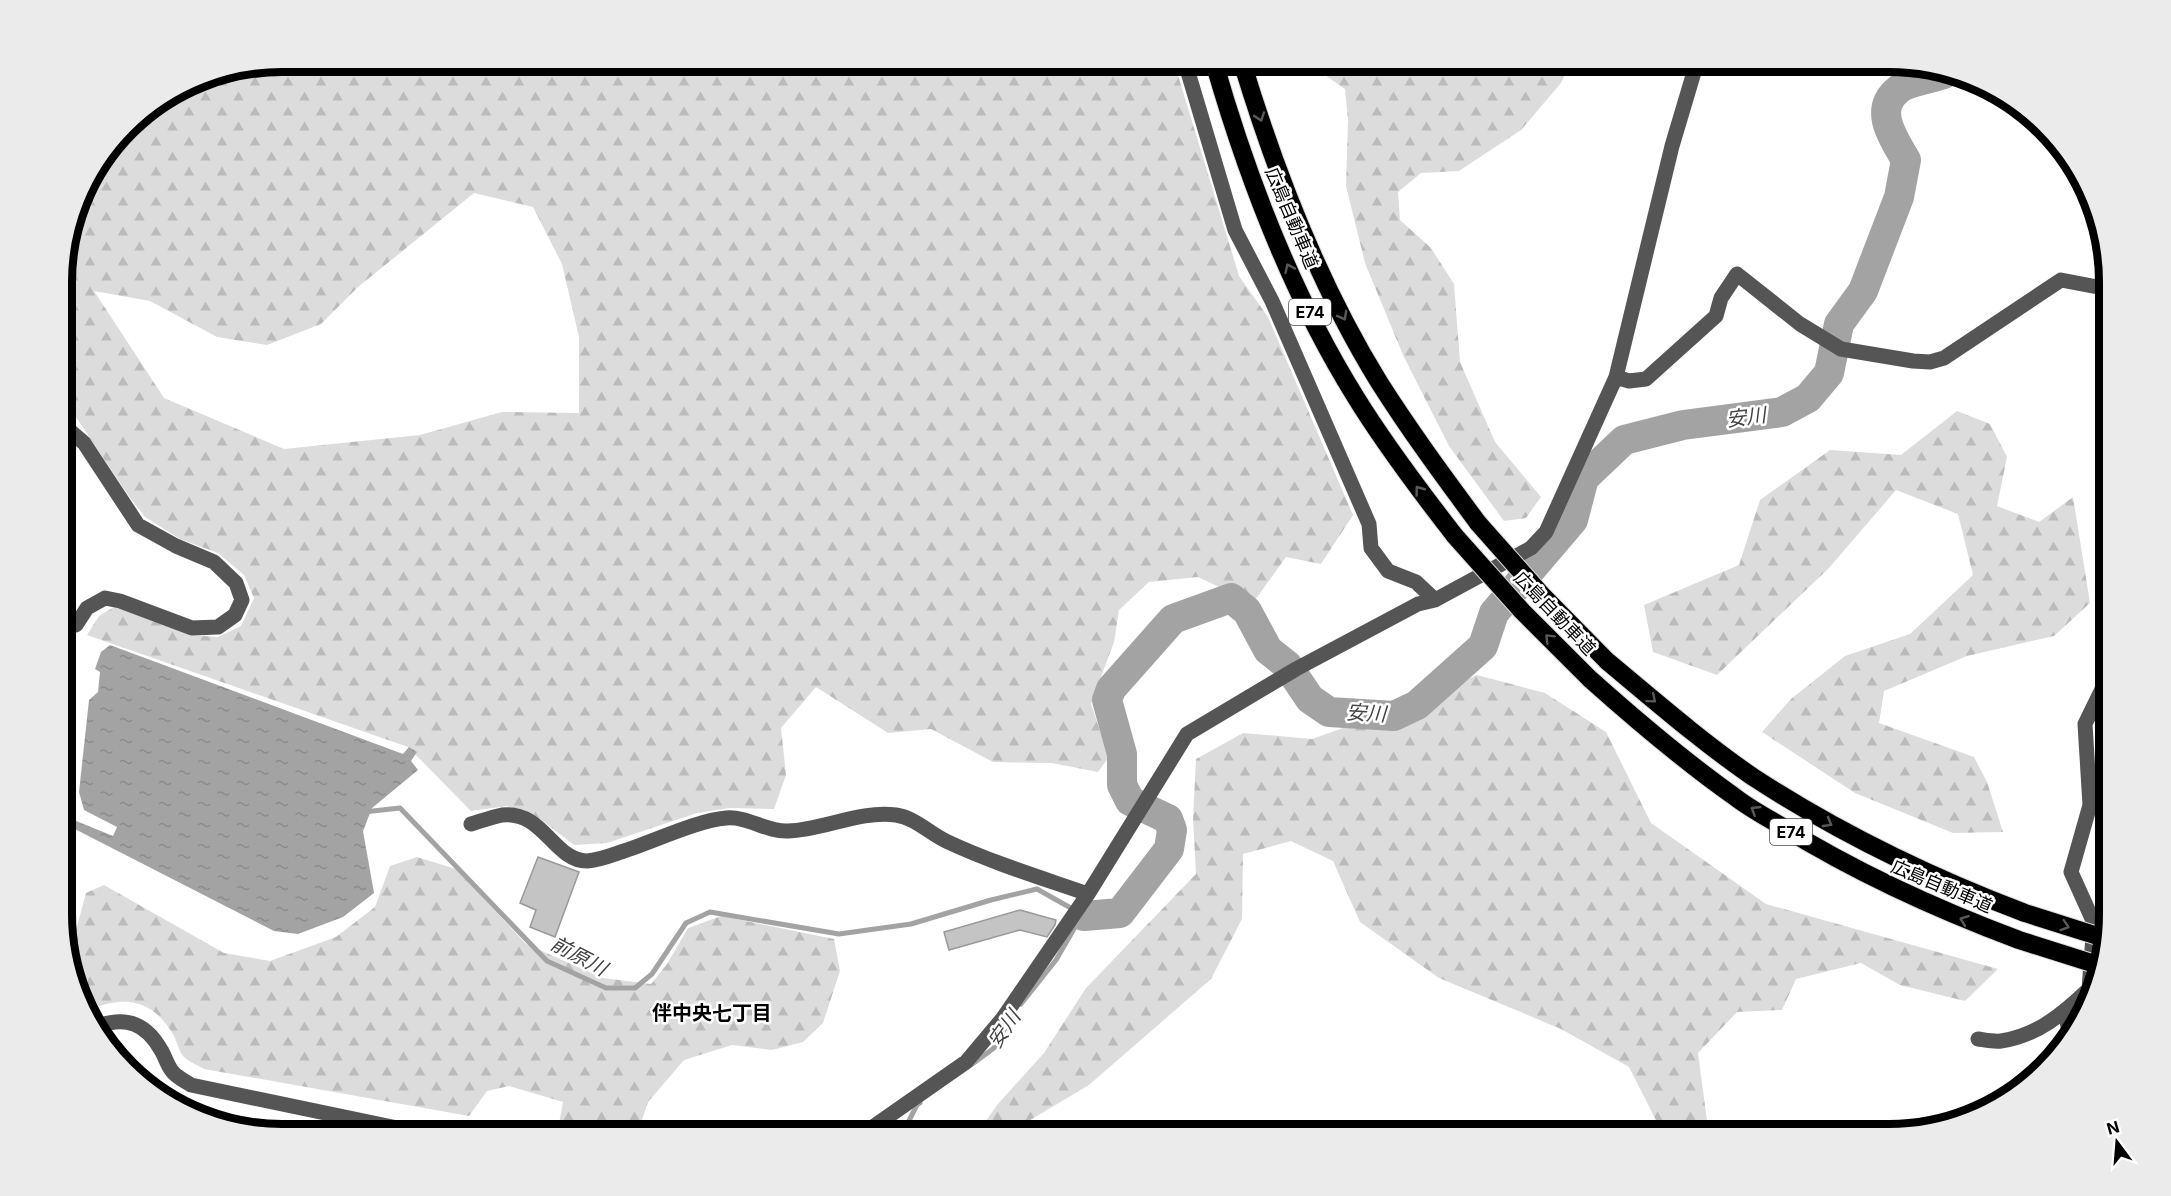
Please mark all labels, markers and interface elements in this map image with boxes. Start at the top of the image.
one-way arrow [1252,111,1265,122]
street label: 広島自動車道 [1261,164,1323,272]
one-way arrow [1285,263,1297,274]
road number: E74 [1289,299,1331,325]
one-way arrow [1336,310,1347,321]
water label: 安川 [1725,402,1769,431]
one-way arrow [1416,486,1427,497]
street label: 広島自動車道 [1510,567,1600,659]
one-way arrow [1545,634,1555,645]
one-way arrow [1645,692,1656,703]
water label: 安川 [1345,700,1389,726]
one-way arrow [1751,806,1761,818]
one-way arrow [1822,815,1833,827]
road number: E74 [1770,819,1812,845]
street label: 広島自動車道 [1888,855,1996,917]
one-way arrow [1960,915,1971,927]
one-way arrow [2059,918,2070,931]
water label: 前原川 [547,931,613,982]
district label: 伴中央七丁目 [652,1001,772,1025]
water label: 安川 [983,1004,1026,1052]
north arrow [2087,1112,2147,1172]
text: N [2104,1116,2121,1139]

